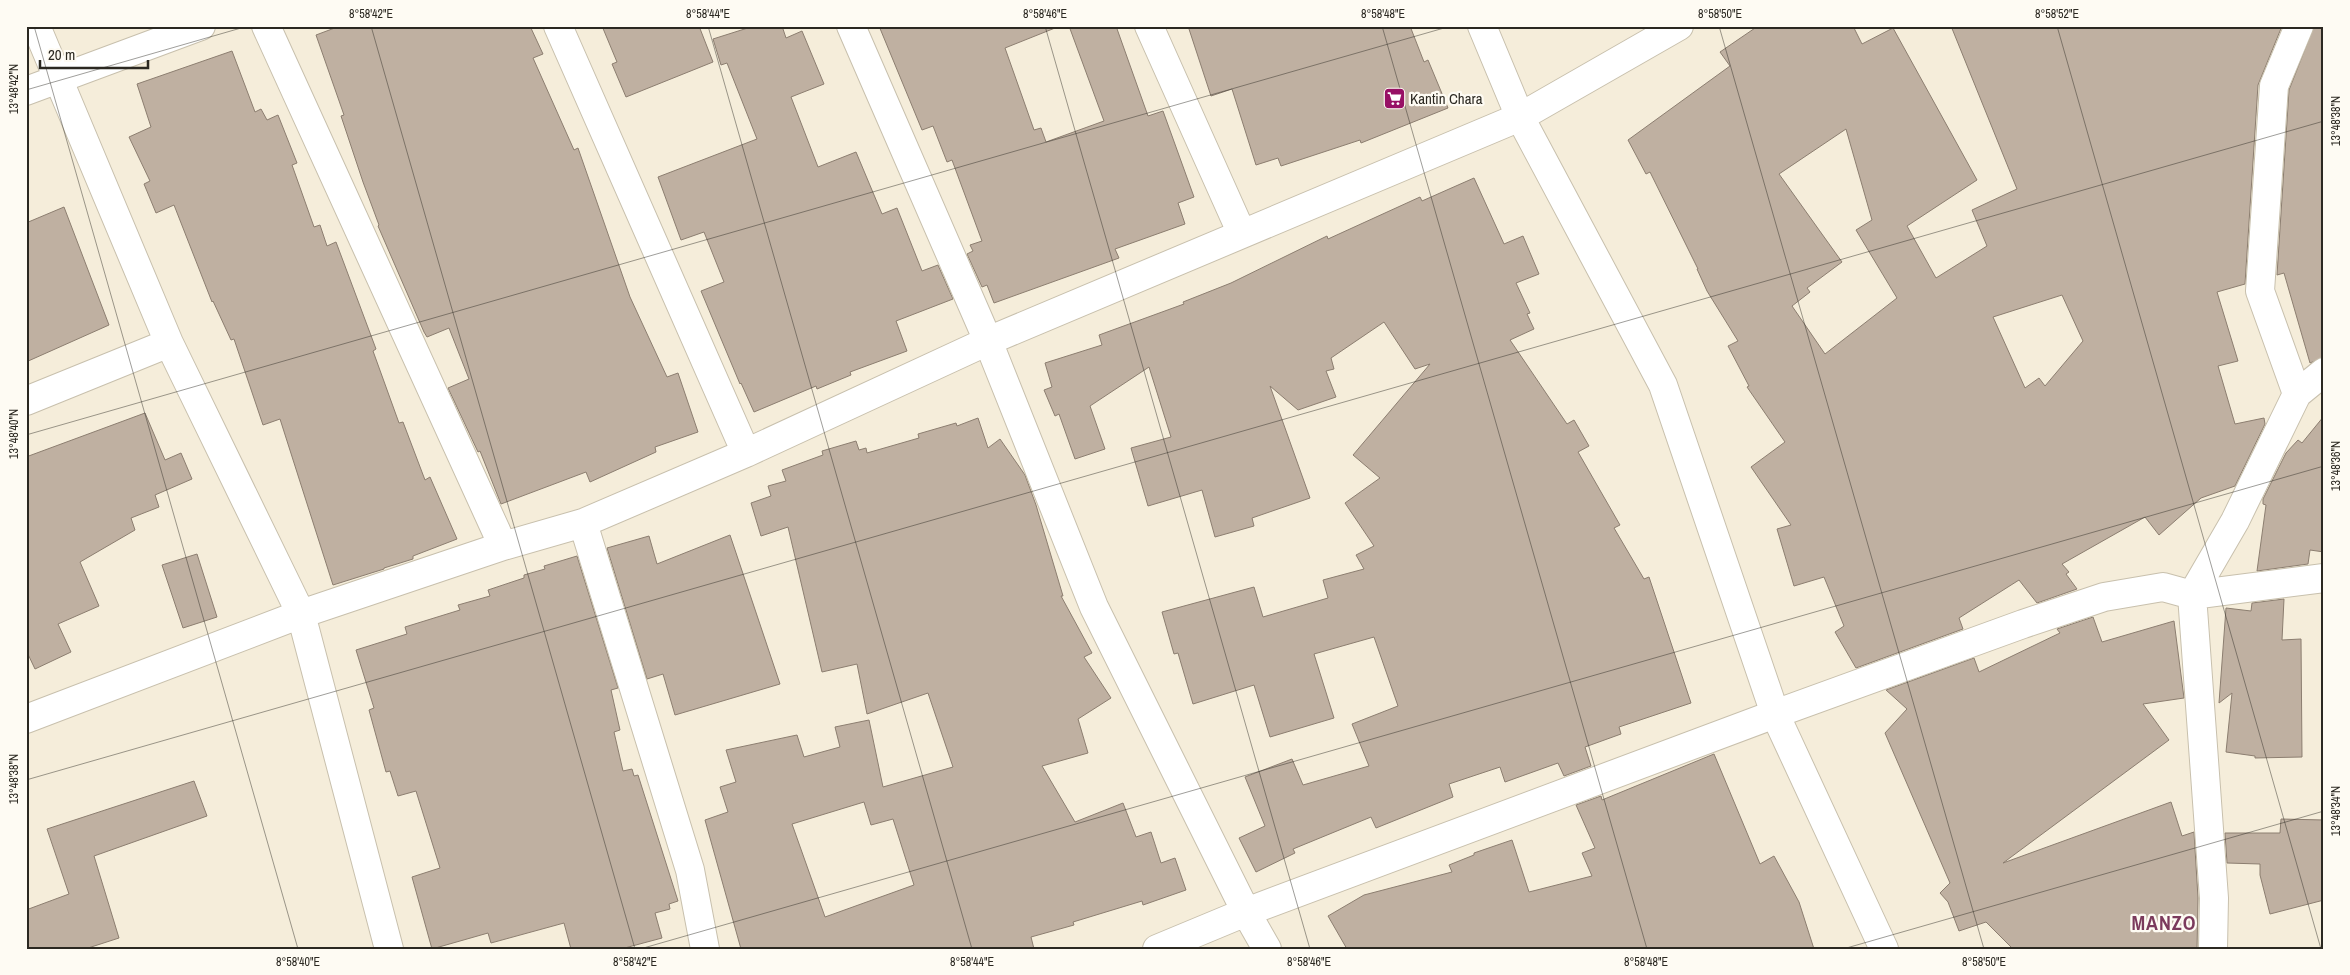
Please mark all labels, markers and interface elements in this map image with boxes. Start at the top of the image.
text: 8°58'42"E [349,6,393,22]
text: 8°58'44"E [686,6,730,22]
text: 8°58'46"E [1023,6,1067,22]
text: 8°58'48"E [1361,6,1405,22]
text: 8°58'50"E [1698,6,1742,22]
text: 8°58'52"E [2035,6,2079,22]
scale bar [40,38,148,70]
text: 20 m [48,44,75,65]
text: 13°48'42"N [6,64,22,114]
supermarket icon: Kantin Chara [1382,86,1406,110]
place label: Kantin Chara [1410,88,1483,109]
text: 13°48'38"N [2328,96,2344,146]
text: 13°48'40"N [6,409,22,459]
text: 13°48'36"N [2328,441,2344,491]
text: 13°48'38"N [6,754,22,804]
text: 13°48'34"N [2328,786,2344,836]
district label: MANZO [2131,909,2197,936]
text: 8°58'40"E [276,954,320,970]
text: 8°58'42"E [613,954,657,970]
text: 8°58'44"E [950,954,994,970]
text: 8°58'46"E [1287,954,1331,970]
text: 8°58'48"E [1624,954,1668,970]
text: 8°58'50"E [1962,954,2006,970]

